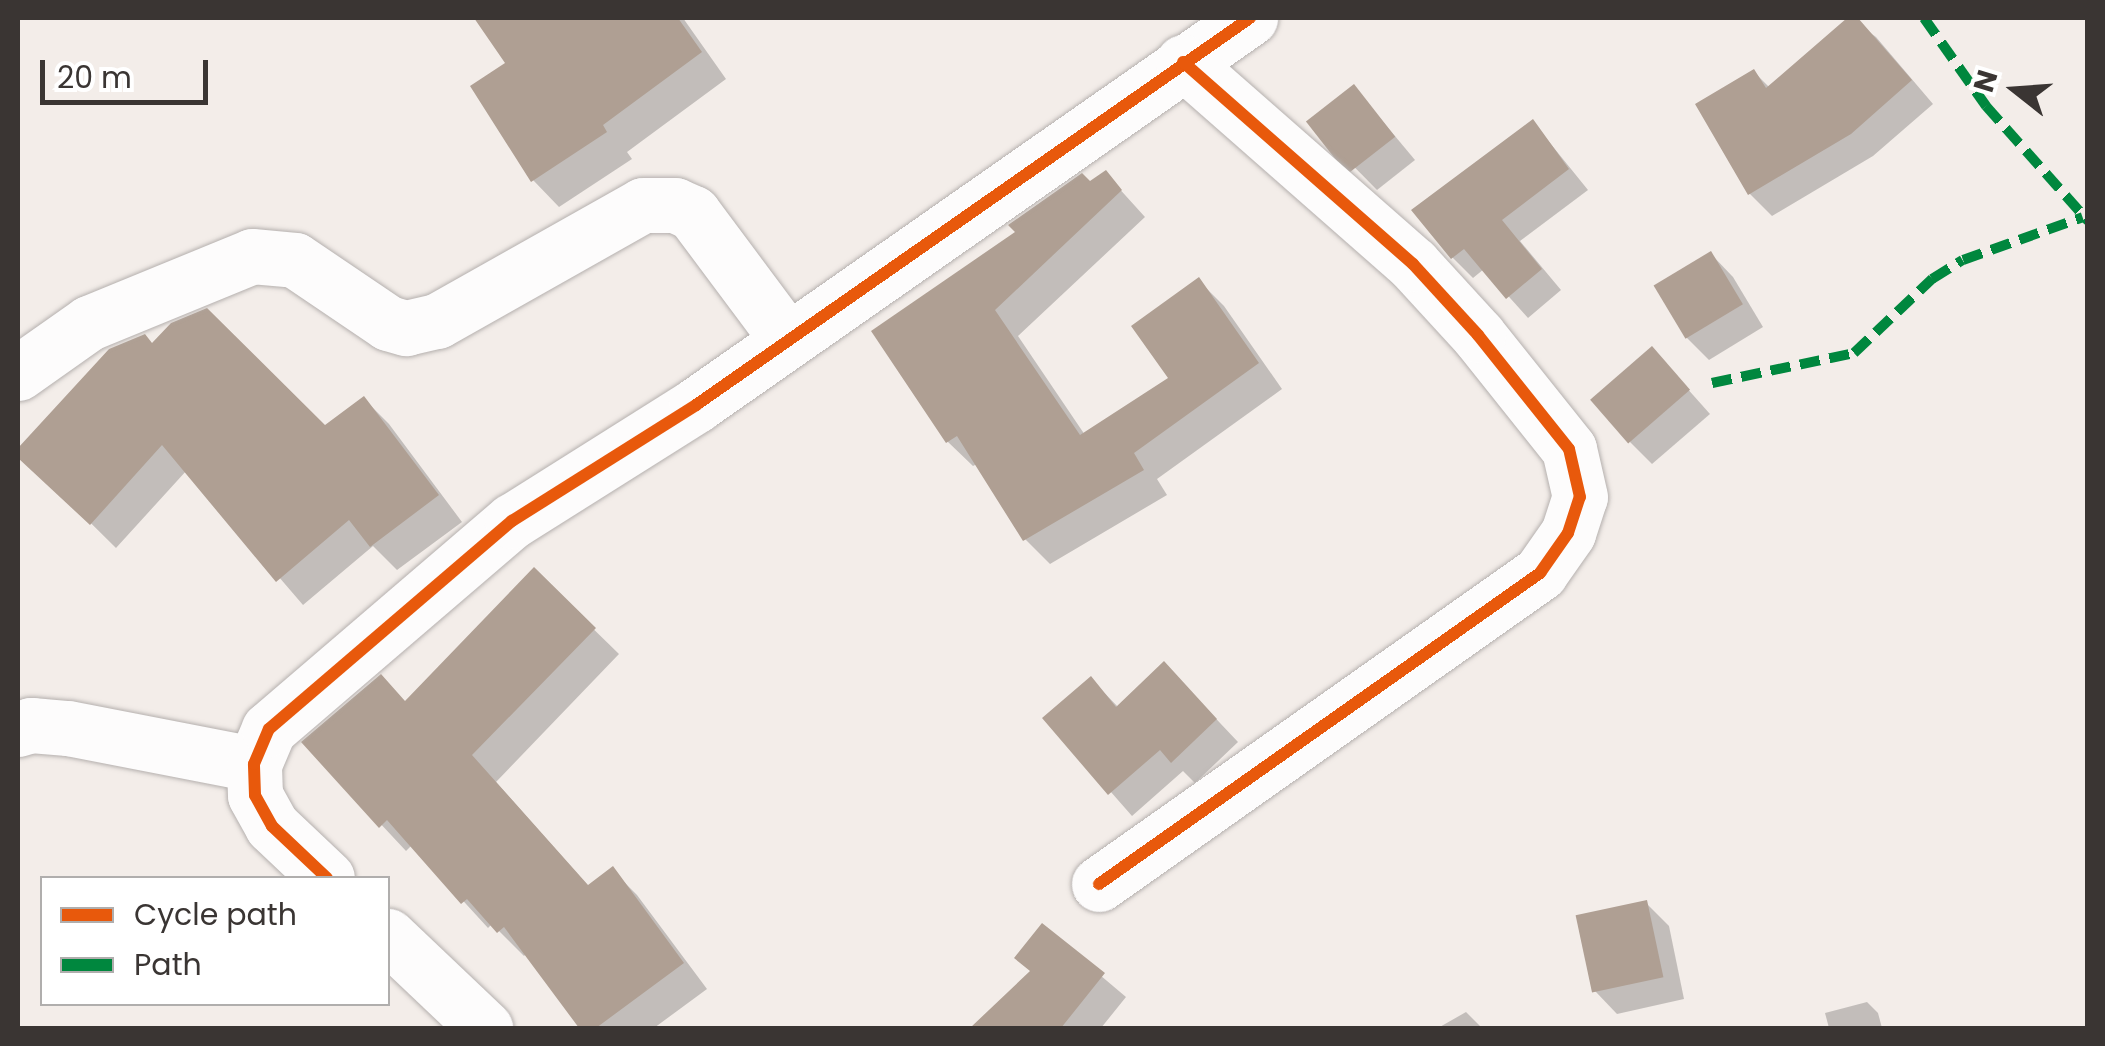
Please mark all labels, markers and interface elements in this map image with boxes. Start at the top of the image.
scale bar [45,40,212,102]
north arrow [1965,40,2065,140]
text: 20 m [57,56,132,99]
text: N [1964,65,2008,97]
legend [40,876,390,1006]
text: Cycle path [134,893,297,936]
text: Path [134,943,202,986]

